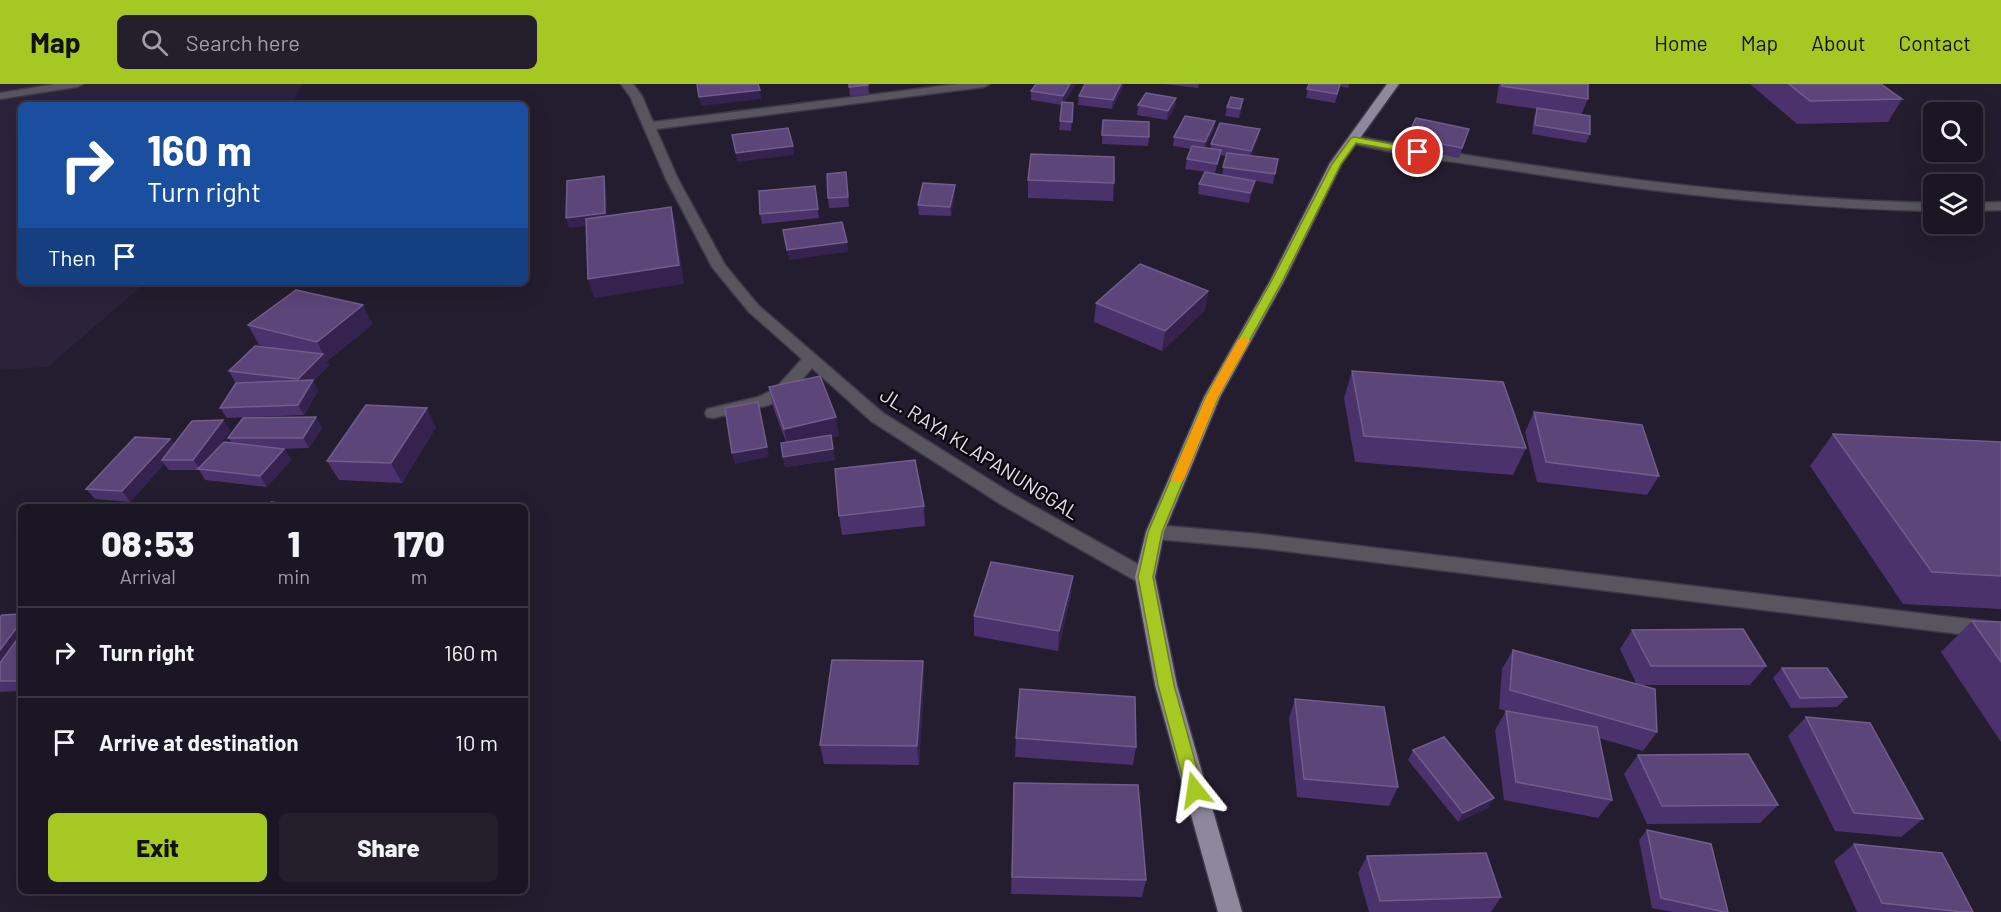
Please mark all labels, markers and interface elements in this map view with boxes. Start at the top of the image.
search box [117,15,537,69]
text: Map [30,25,81,59]
icon: search [138,26,171,59]
text: Search here [186,29,300,55]
text: Home [1654,30,1708,55]
text: Map [1741,30,1778,55]
text: About [1811,30,1866,55]
text: Contact [1899,30,1971,55]
map controls [1923,102,1983,234]
button: search [1923,102,1983,162]
text: 160 m [147,124,252,174]
icon: right [48,126,126,204]
pin [1392,126,1443,177]
icon: arrive [1401,135,1434,168]
button: layers [1923,174,1983,234]
text: Turn right [147,175,261,207]
icon: arrive [108,240,141,273]
text: Then [48,244,96,270]
street label: JL. RAYA KLAPANUNGGAL [876,382,1084,524]
text: 08:53 [101,521,194,564]
text: 1 [287,521,300,564]
text: 170 [393,521,445,564]
text: Arrival [120,564,176,588]
text: min [278,564,310,588]
text: m [411,564,427,588]
icon: right [48,636,81,669]
text: Turn right [99,639,194,665]
text: 160 m [444,639,498,665]
icon: arrive [48,726,81,759]
text: Arrive at destination [99,729,298,755]
text: 10 m [455,729,498,755]
position arrow [1163,758,1227,822]
button: Exit [48,813,267,882]
button: Share [279,813,498,882]

